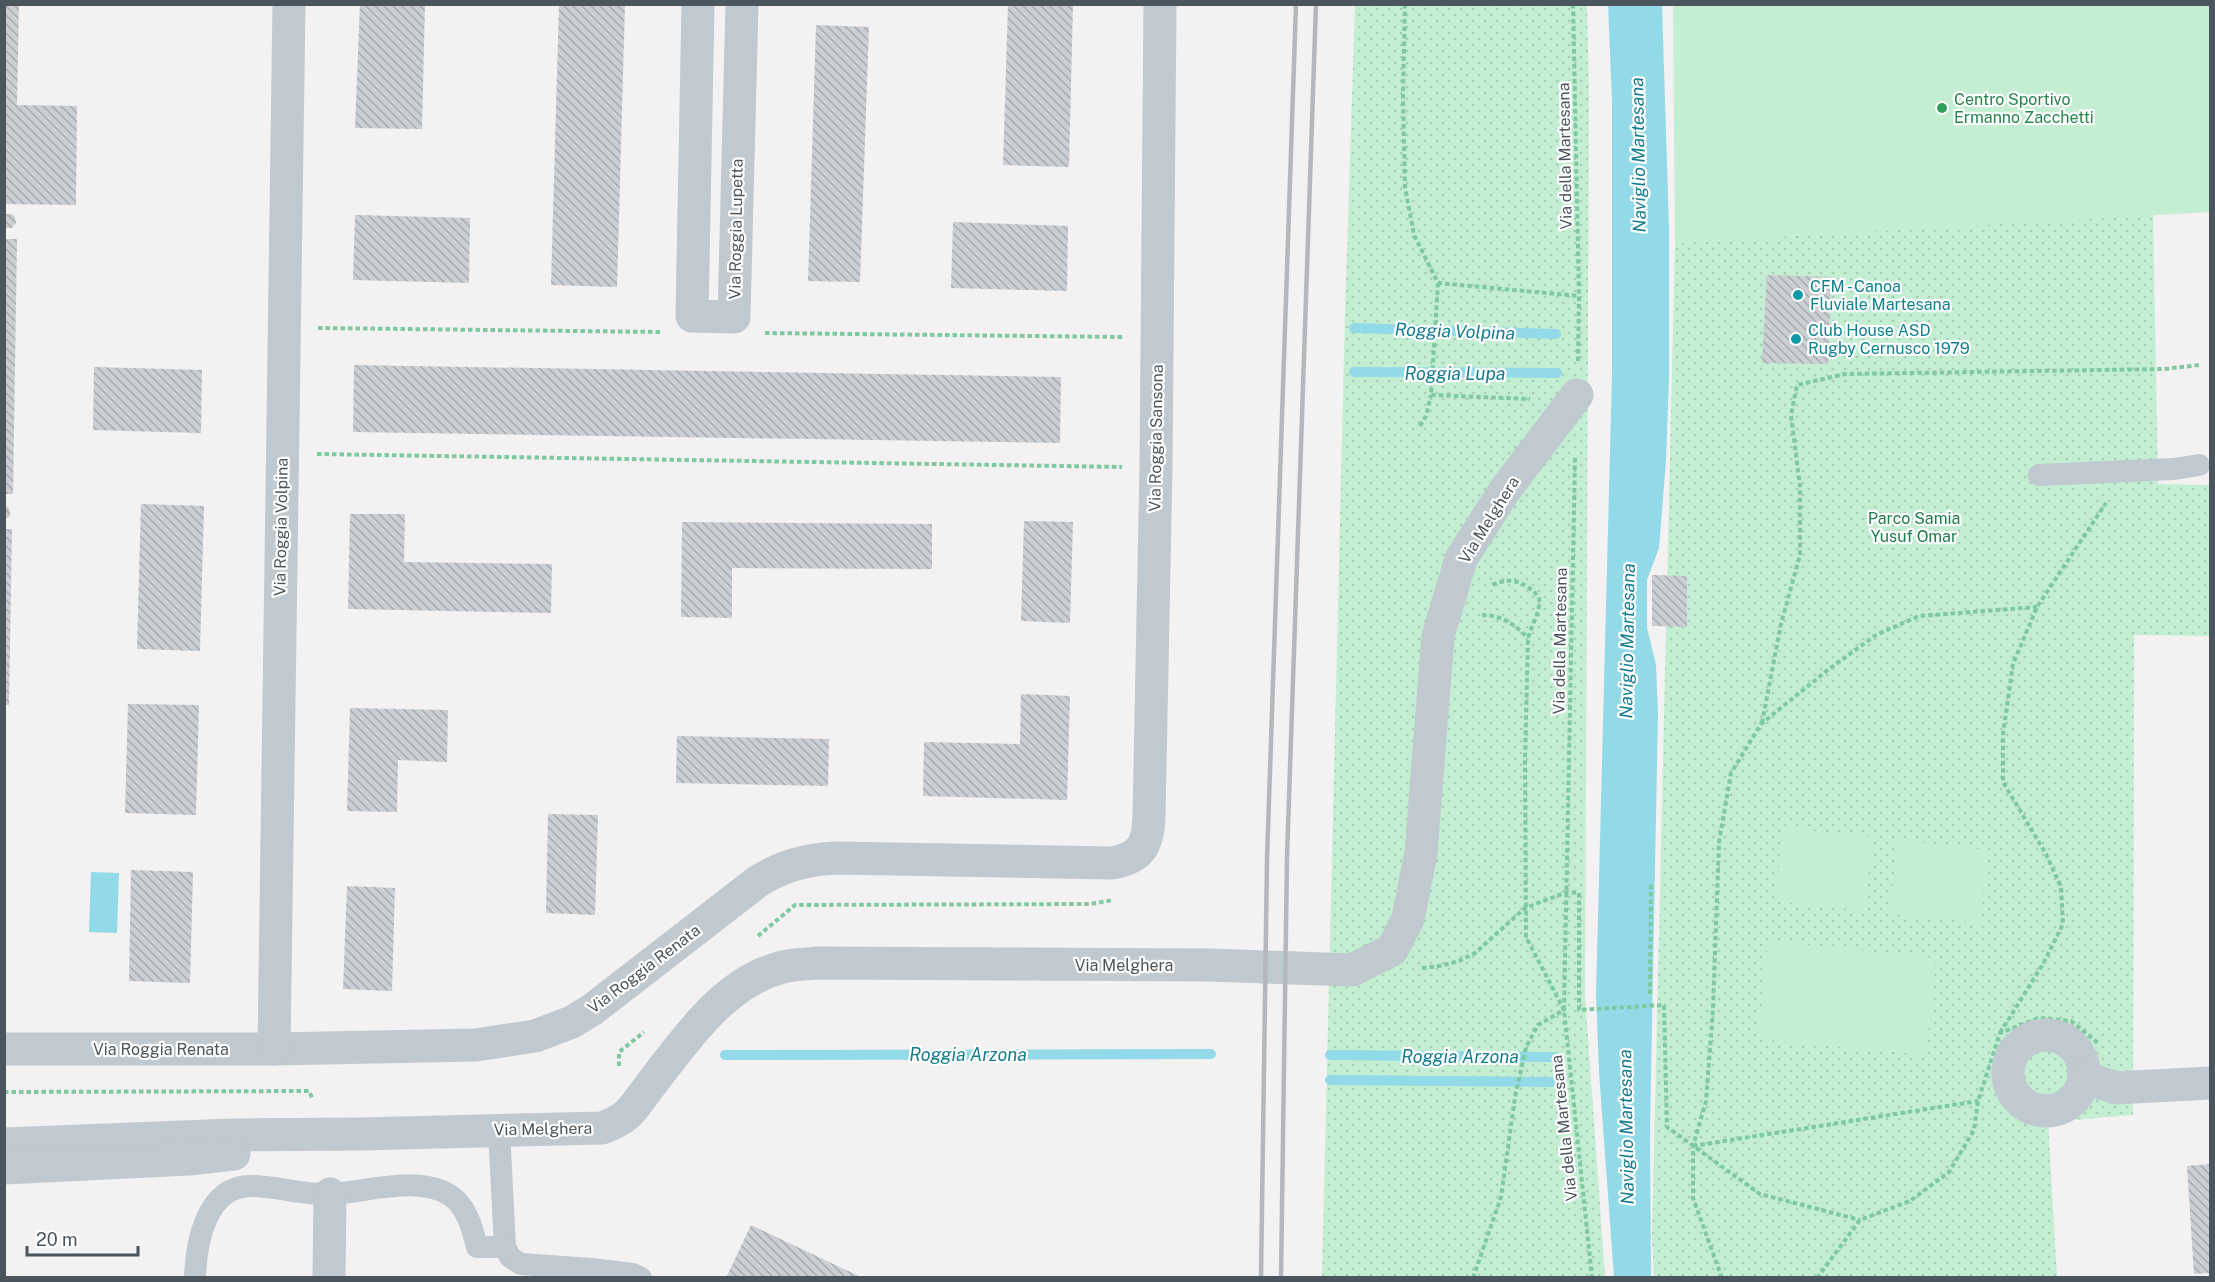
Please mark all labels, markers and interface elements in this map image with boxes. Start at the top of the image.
water label: Naviglio Martesana [1626,77,1650,233]
street label: Via della Martesana [1554,82,1576,230]
place label: Centro Sportivo Ermanno Zacchetti [1954,90,2094,127]
marker: Centro Sportivo Ermanno Zacchetti [1935,101,1949,115]
street label: Via Roggia Lupetta [725,158,747,300]
place label: CFM - Canoa Fluviale Martesana [1810,277,1951,314]
marker: CFM - Canoa Fluviale Martesana [1791,288,1805,302]
water label: Roggia Volpina [1394,318,1516,344]
place label: Club House ASD Rugby Cernusco 1979 [1808,321,1970,358]
marker: Club House ASD Rugby Cernusco 1979 [1789,332,1803,346]
water label: Roggia Lupa [1405,363,1505,384]
street label: Via Roggia Sansona [1145,364,1167,512]
street label: Via Roggia Volpina [270,458,292,596]
street label: Via Melghera [1455,473,1523,567]
park label: Parco Samia Yusuf Omar [1868,509,1960,546]
water label: Naviglio Martesana [1615,563,1639,719]
street label: Via della Martesana [1549,567,1571,715]
street label: Via Roggia Renata [584,921,704,1017]
street label: Via Melghera [1075,956,1173,975]
street label: Via Roggia Renata [93,1040,229,1059]
water label: Roggia Arzona [909,1044,1027,1065]
water label: Roggia Arzona [1401,1046,1519,1067]
water label: Naviglio Martesana [1614,1049,1638,1205]
street label: Via della Martesana [1547,1054,1581,1202]
street label: Via Melghera [494,1119,592,1139]
scale bar [27,1219,138,1257]
text: 20 m [36,1229,78,1250]

